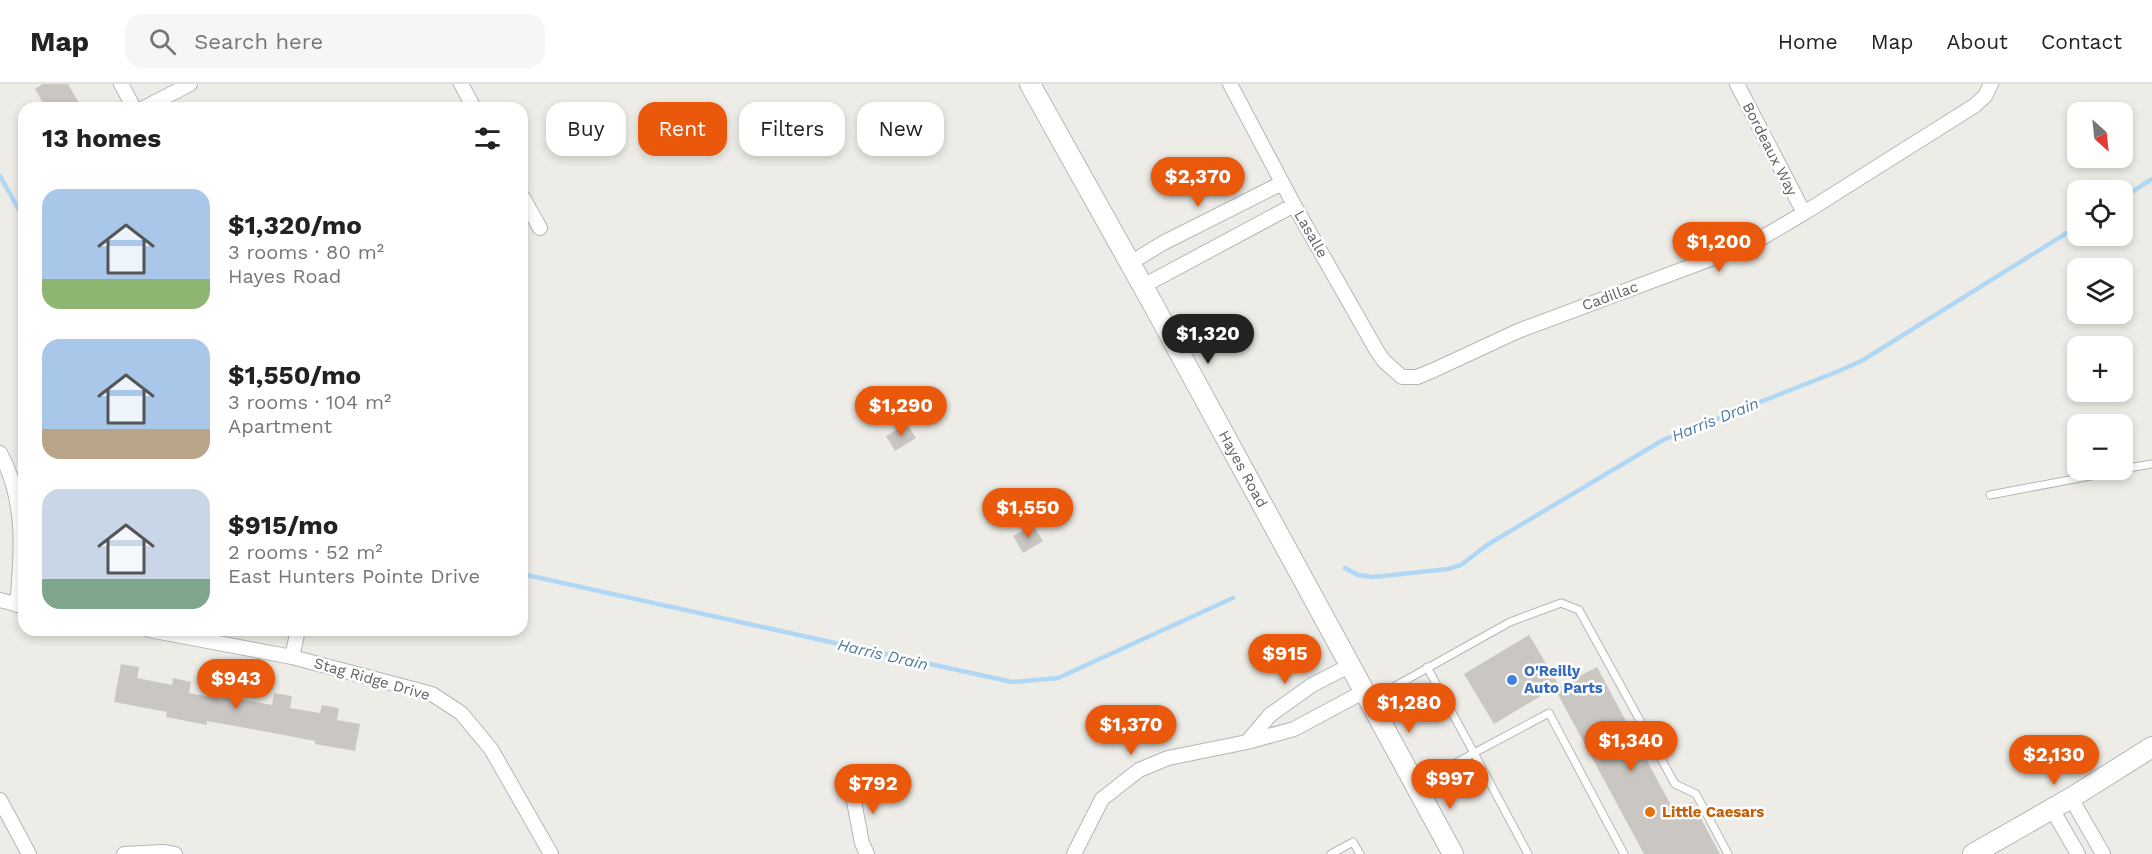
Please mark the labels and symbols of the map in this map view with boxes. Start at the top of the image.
street label: Bordeaux Way [1739,99,1801,199]
north arrow [2067,102,2133,168]
pin: $2,370 [1149,157,1247,208]
street label: Lasalle [1290,207,1332,261]
pin: $1,200 [1670,222,1768,273]
street label: Cadillac [1580,278,1640,314]
pin: $1,320 [1159,314,1257,365]
pin: $1,290 [852,386,950,437]
water label: Harris Drain [1669,393,1761,446]
street label: Hayes Road [1215,427,1271,511]
pin: $1,550 [979,488,1077,539]
pin: $915 [1249,634,1321,685]
water label: Harris Drain [836,635,930,674]
street label: Stag Ridge Drive [312,654,432,704]
pin: $943 [200,659,272,710]
place label: O'Reilly Auto Parts [1524,662,1603,697]
marker: O'Reilly Auto Parts [1505,673,1519,687]
pin: $1,280 [1360,683,1458,734]
pin: $1,370 [1082,705,1180,756]
pin: $1,340 [1582,721,1680,772]
pin: $2,130 [2005,735,2103,786]
pin: $997 [1414,759,1486,810]
pin: $792 [837,764,909,815]
place label: Little Caesars [1662,803,1764,821]
marker: Little Caesars [1643,805,1657,819]

